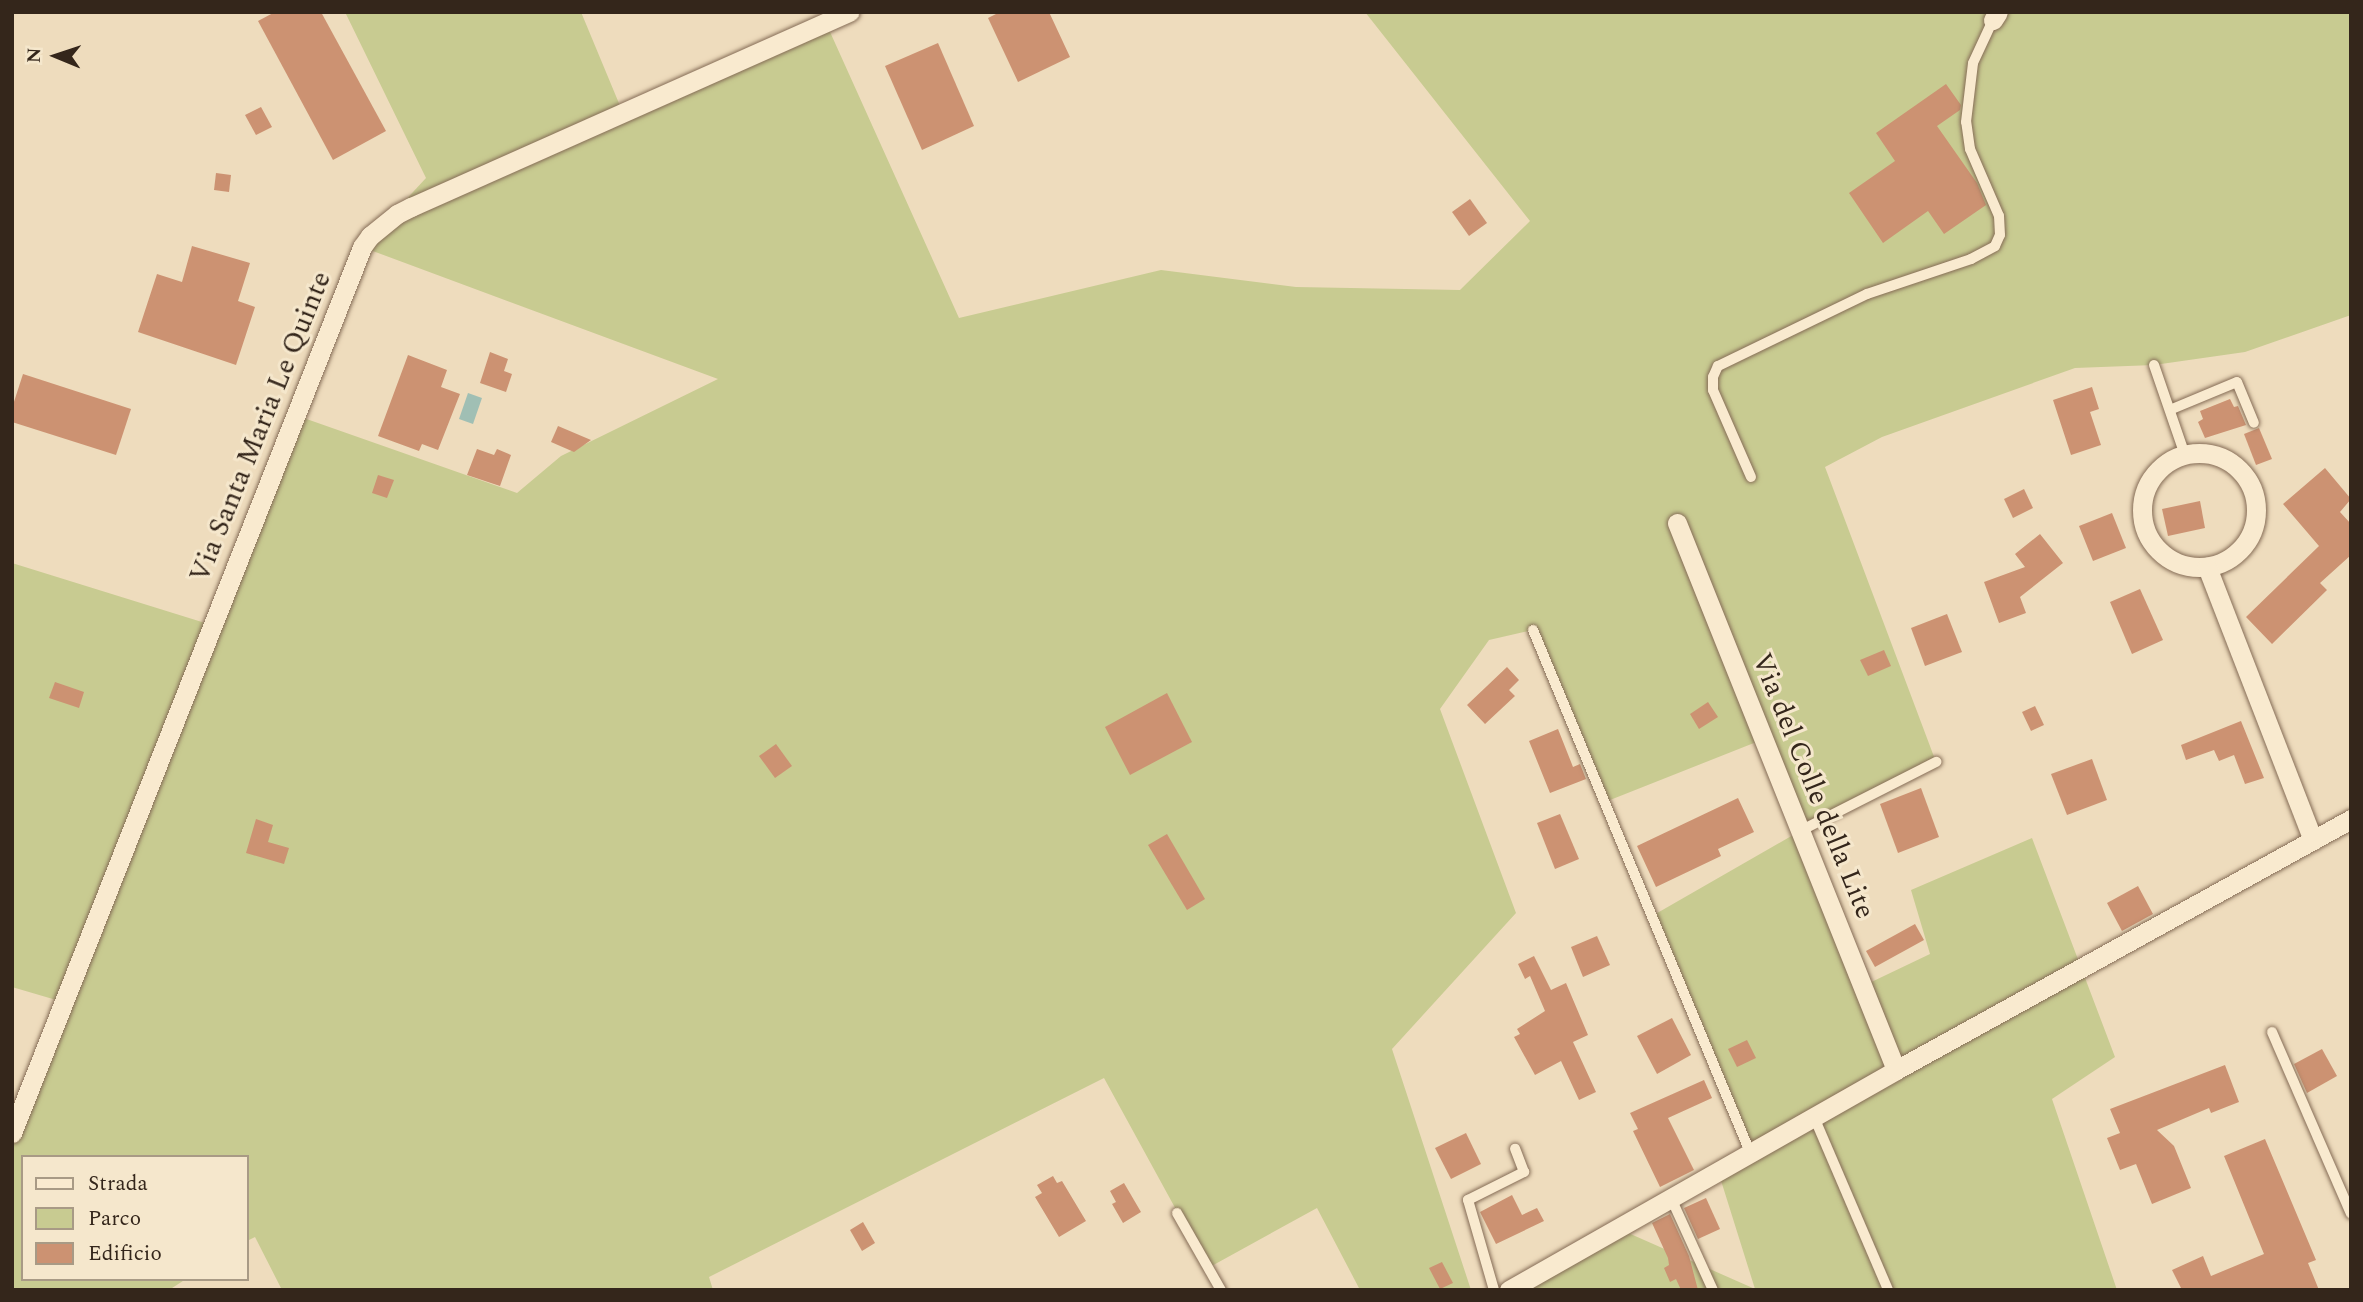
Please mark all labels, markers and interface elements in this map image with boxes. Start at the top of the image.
north arrow [21,21,91,91]
text: N [20,47,49,64]
street label: Via Santa Maria Le Quinte [183,267,339,587]
street label: Via del Colle della Lite [1744,648,1882,924]
legend [21,1155,248,1281]
text: Strada [88,1168,148,1200]
text: Parco [88,1203,141,1235]
text: Edificio [88,1238,162,1270]

